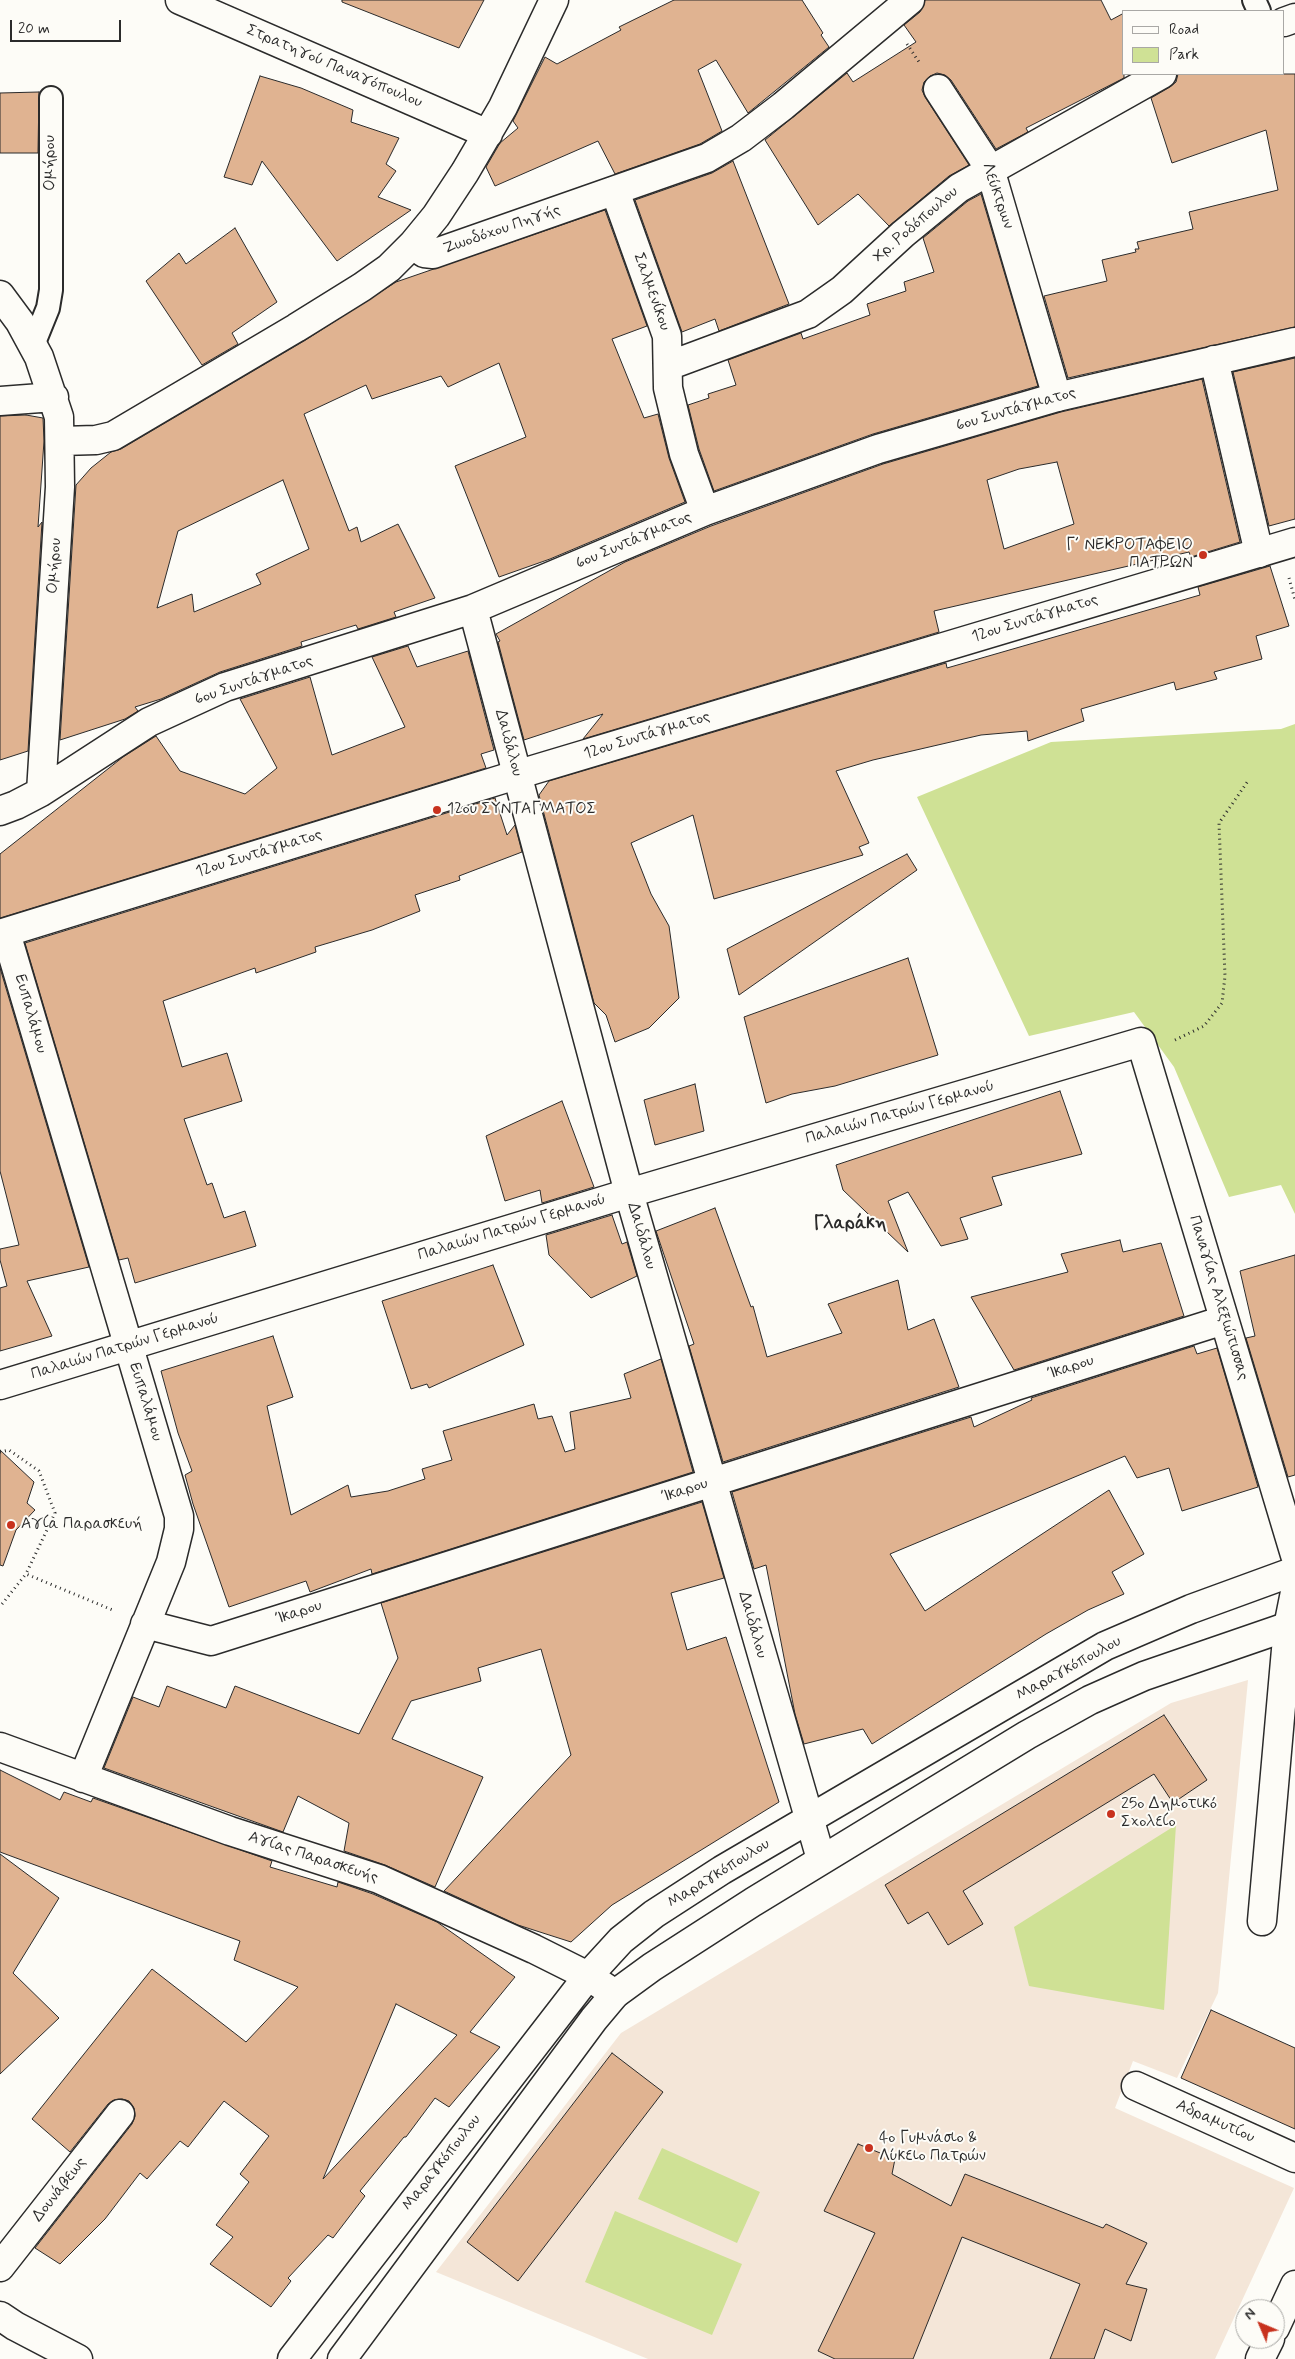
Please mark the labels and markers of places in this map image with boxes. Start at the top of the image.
place label: Γ΄ΝΕΚΡΟΤΑΦΕΙΟ ΠΑΤΡΩΝ [1066,536,1193,574]
marker: Γ΄ΝΕΚΡΟΤΑΦΕΙΟ ΠΑΤΡΩΝ [1197,549,1209,561]
place label: 12ου ΣΥΝΤΑΓΜΑΤΟΣ [447,800,596,820]
marker: 12ου ΣΥΝΤΑΓΜΑΤΟΣ [431,804,443,816]
place label: Αγία Παρασκευή [21,1515,143,1535]
marker: Αγία Παρασκευή [5,1519,17,1531]
place label: 25ο Δημοτικό Σχολείο [1121,1795,1217,1833]
marker: 25ο Δημοτικό Σχολείο [1105,1808,1117,1820]
place label: 4ο Γυμνάσιο & Λύκειο Πατρών [879,2129,986,2167]
marker: 4ο Γυμνάσιο & Λύκειο Πατρών [863,2142,875,2154]

